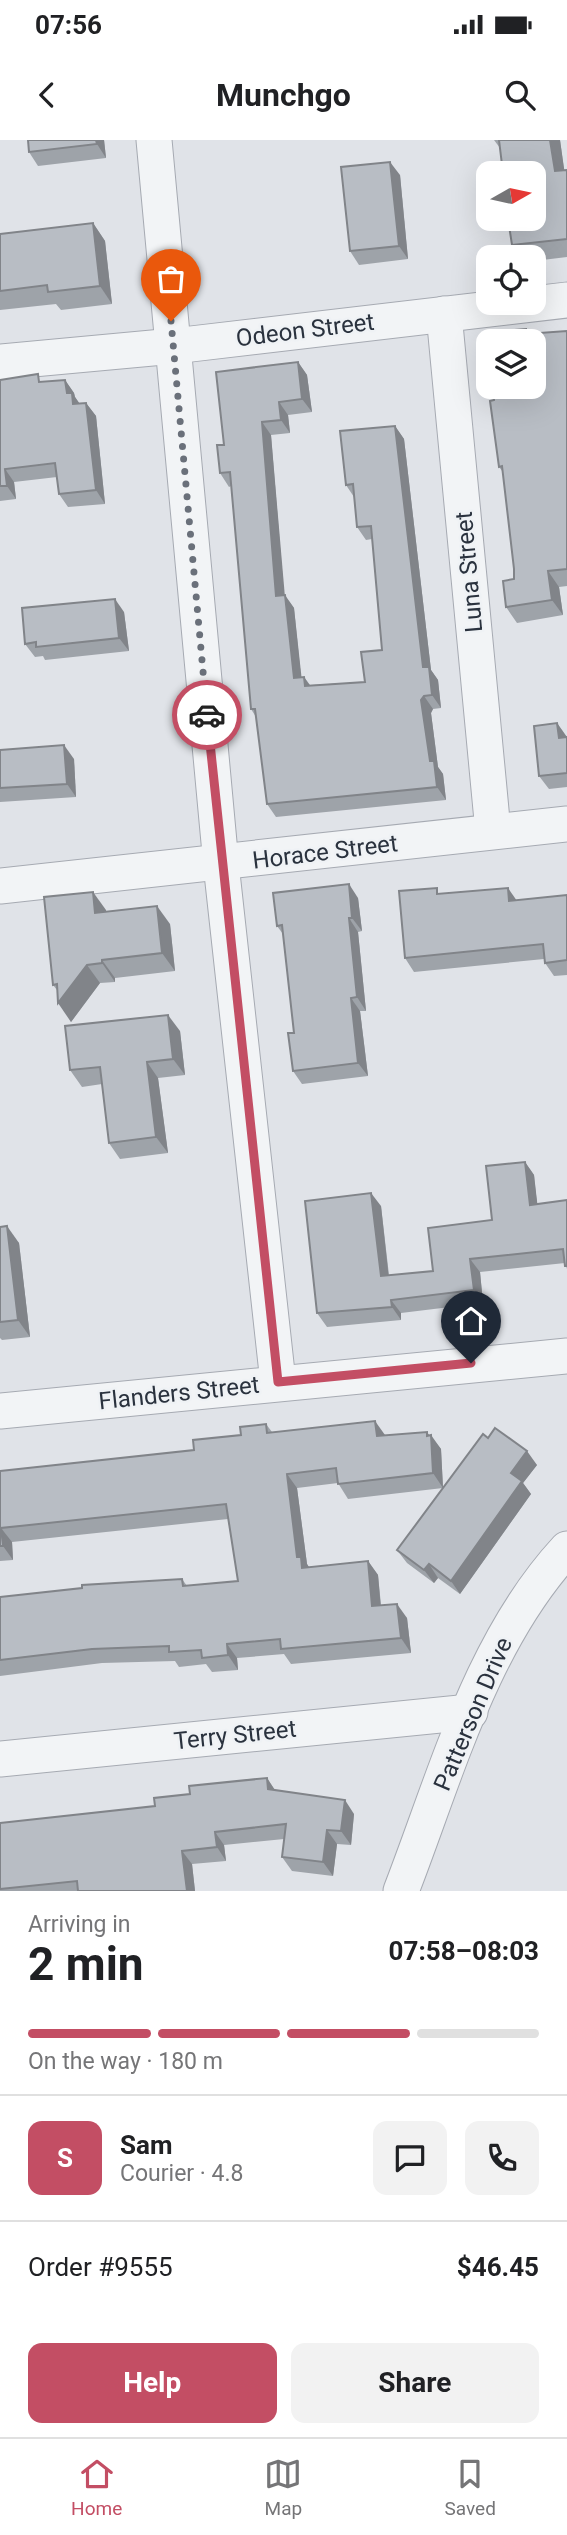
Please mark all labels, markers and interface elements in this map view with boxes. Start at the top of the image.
text: 07:56 [35,10,102,40]
icon: back [28,76,66,114]
text: Munchgo [216,76,351,114]
icon: search [501,76,539,114]
north arrow [476,161,546,231]
map controls [476,161,546,399]
button: locate [476,245,546,315]
pin [141,249,201,321]
icon: bag [152,260,190,298]
street label: Odeon Street [234,308,376,352]
button: layers [476,329,546,399]
street label: Luna Street [450,510,488,634]
courier [172,680,242,750]
icon: car [188,696,226,734]
street label: Horace Street [251,829,399,875]
pin [441,1291,501,1363]
icon: home [452,1302,490,1340]
street label: Flanders Street [97,1371,261,1415]
street label: Patterson Drive [428,1633,518,1795]
street label: Terry Street [172,1715,298,1755]
text: Arriving in [28,1911,131,1938]
text: 07:58–08:03 [389,1936,539,1966]
text: 2 min [28,1937,144,1991]
text: On the way · 180 m [28,2048,223,2075]
button: chat [373,2121,447,2195]
button: phone [465,2121,539,2195]
text: Sam [120,2130,172,2160]
text: S [57,2143,73,2173]
text: Courier · 4.8 [120,2160,243,2187]
text: Order #9555 [28,2252,173,2282]
text: $46.45 [457,2252,539,2282]
button: Help [28,2343,277,2423]
button: Share [291,2343,539,2423]
tab: Home [71,2455,122,2520]
tab: Map [264,2455,302,2520]
tab: Saved [445,2455,496,2520]

